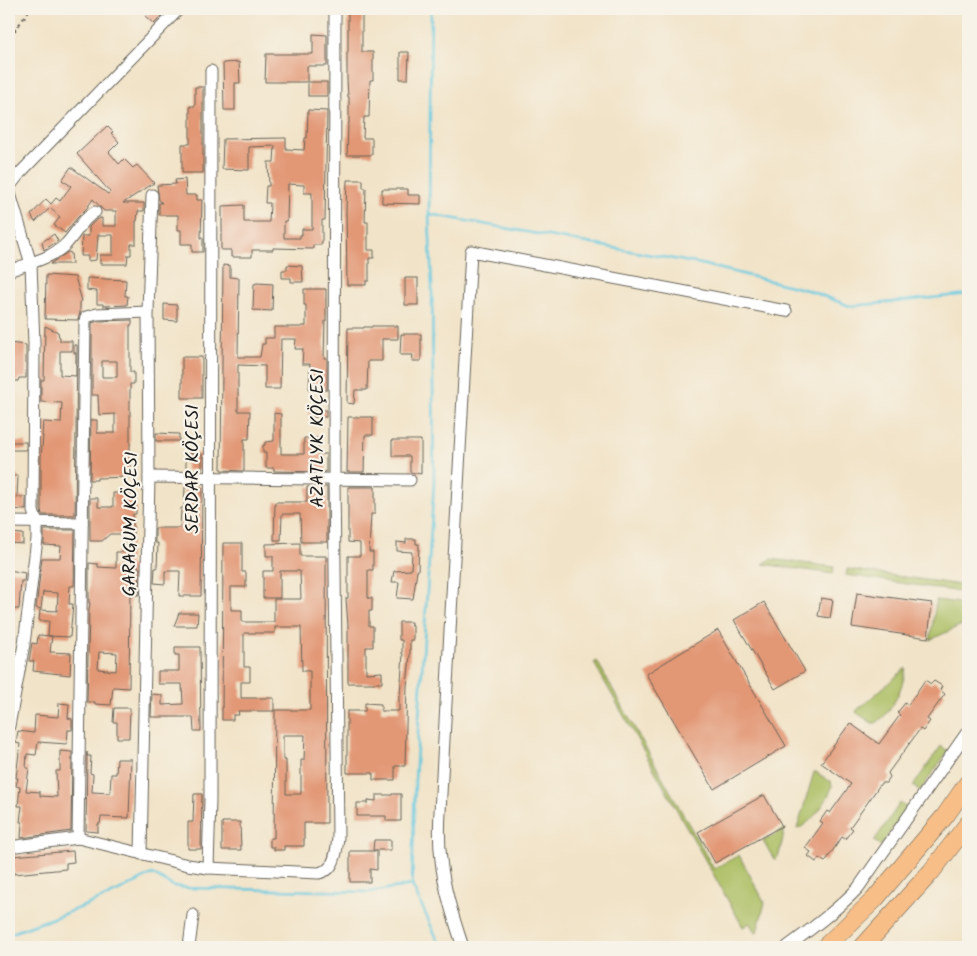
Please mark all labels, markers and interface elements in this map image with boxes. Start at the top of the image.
street label: AZATLYK KÖÇESI [304,369,333,507]
street label: SERDAR KÖÇESI [179,404,208,534]
street label: GARAGUM KÖÇESI [116,451,147,597]

